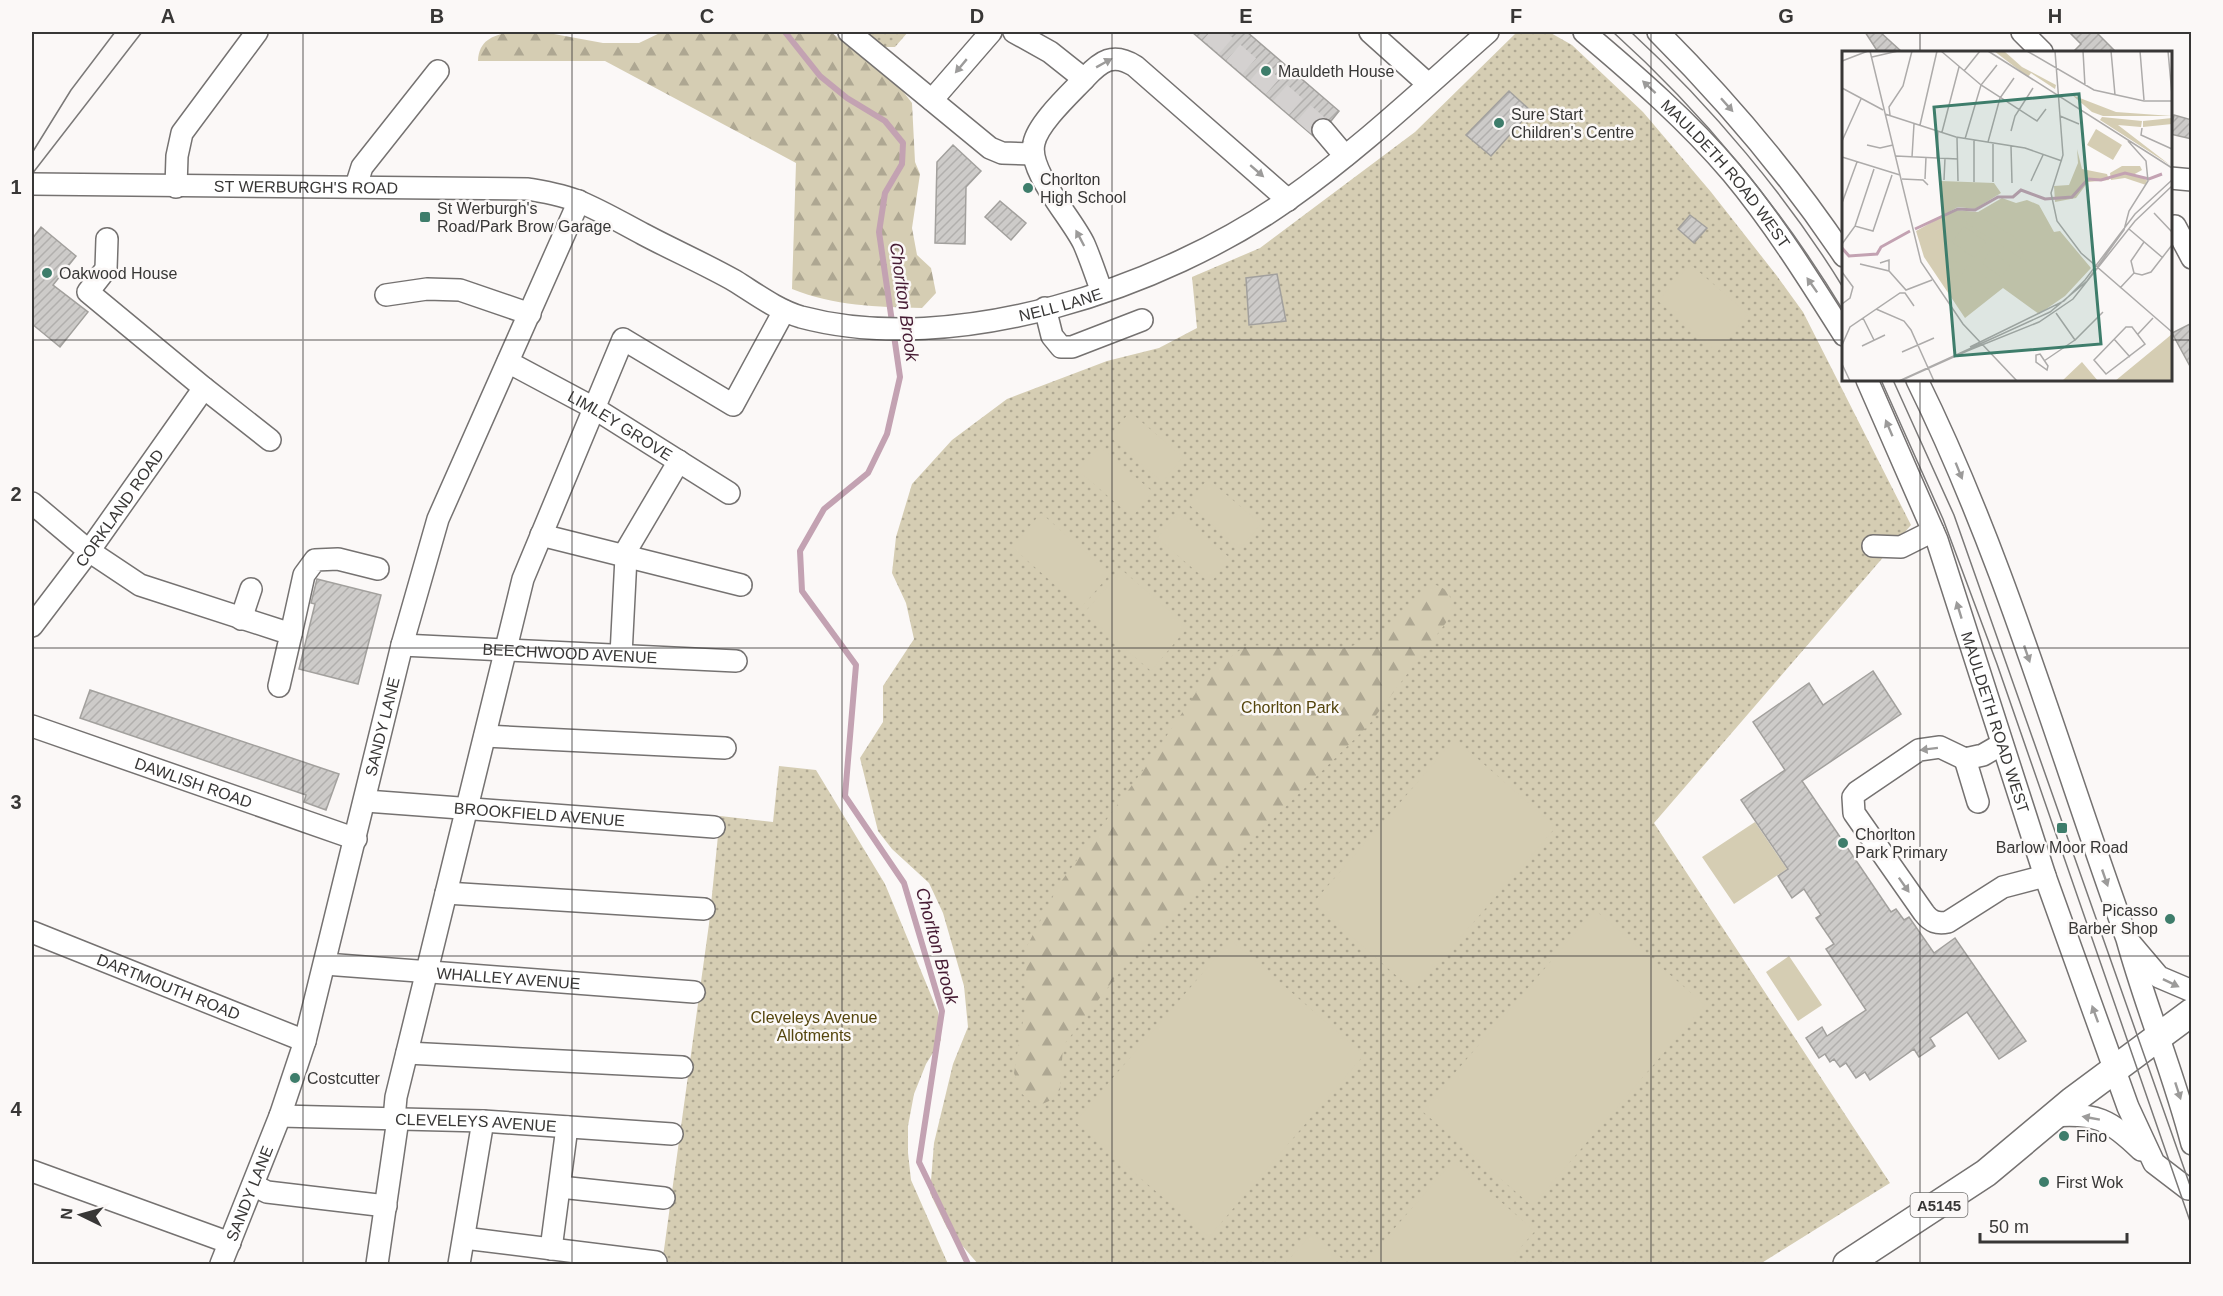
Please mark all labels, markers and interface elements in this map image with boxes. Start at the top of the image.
text: A [161,5,175,27]
text: B [430,5,444,27]
text: C [700,5,714,27]
text: D [970,5,984,27]
text: E [1239,5,1253,27]
text: F [1510,5,1522,27]
text: G [1778,5,1794,27]
text: H [2048,5,2062,27]
inset map [1842,51,2172,381]
one-way arrow [955,58,968,74]
one-way arrow [1096,58,1113,68]
place label: Mauldeth House [1278,63,1395,80]
marker: Mauldeth House [1259,64,1273,78]
one-way arrow [1641,80,1656,94]
street label: MAULDETH ROAD WEST [1658,96,1794,251]
one-way arrow [1720,97,1733,112]
place label: Sure Start Children's Centre [1511,106,1634,141]
marker: Sure Start Children's Centre [1492,116,1506,130]
one-way arrow [1249,164,1264,177]
place label: Chorlton High School [1040,171,1126,206]
text: 1 [10,176,22,198]
street label: ST WERBURGH'S ROAD [214,177,398,196]
marker: Chorlton High School [1021,181,1035,195]
place label: St Werburgh's Road/Park Brow Garage [437,200,611,235]
marker: St Werburgh's Road/Park Brow Garage [418,210,432,224]
one-way arrow [1075,229,1085,246]
water label: Chorlton Brook [886,241,922,364]
place label: Oakwood House [59,265,177,282]
marker: Oakwood House [40,266,54,280]
one-way arrow [1807,277,1818,294]
street label: NELL LANE [1017,285,1104,324]
street label: LIMLEY GROVE [565,387,675,464]
one-way arrow [1885,420,1894,437]
street label: CORKLAND ROAD [72,446,167,570]
one-way arrow [1955,462,1964,480]
text: 2 [10,483,22,505]
one-way arrow [1953,601,1963,619]
street label: MAULDETH ROAD WEST [1958,629,2033,815]
street label: BEECHWOOD AVENUE [482,640,658,666]
one-way arrow [2023,645,2032,663]
street label: SANDY LANE [362,676,402,778]
park label: Chorlton Park [1241,699,1340,716]
one-way arrow [1920,744,1939,753]
street label: DAWLISH ROAD [133,754,254,811]
text: 3 [10,791,22,813]
street label: BROOKFIELD AVENUE [453,799,626,829]
marker: Barlow Moor Road [2055,821,2069,835]
place label: Chorlton Park Primary [1855,826,1947,861]
marker: Chorlton Park Primary [1836,836,1850,850]
place label: Barlow Moor Road [1996,839,2128,856]
one-way arrow [2100,869,2110,887]
one-way arrow [1898,876,1910,892]
water label: Chorlton Brook [912,885,962,1008]
place label: Picasso Barber Shop [2068,902,2158,937]
marker: Picasso Barber Shop [2163,912,2177,926]
street label: DARTMOUTH ROAD [94,950,243,1023]
street label: WHALLEY AVENUE [436,964,581,992]
one-way arrow [2163,979,2180,988]
one-way arrow [2090,1005,2100,1023]
park label: Cleveleys Avenue Allotments [751,1009,878,1044]
place label: Costcutter [307,1070,381,1087]
marker: Costcutter [288,1071,302,1085]
one-way arrow [2173,1082,2183,1100]
text: 4 [10,1098,22,1120]
street label: CLEVELEYS AVENUE [395,1110,557,1135]
one-way arrow [2081,1113,2100,1122]
place label: Fino [2076,1128,2107,1145]
marker: Fino [2057,1129,2071,1143]
street label: SANDY LANE [223,1143,276,1244]
place label: First Wok [2056,1174,2124,1191]
marker: First Wok [2037,1175,2051,1189]
north arrow [51,1185,111,1245]
road number: A5145 [1910,1193,1968,1217]
scale bar [1980,1206,2127,1244]
text: N [58,1207,76,1220]
text: 50 m [1989,1217,2029,1237]

